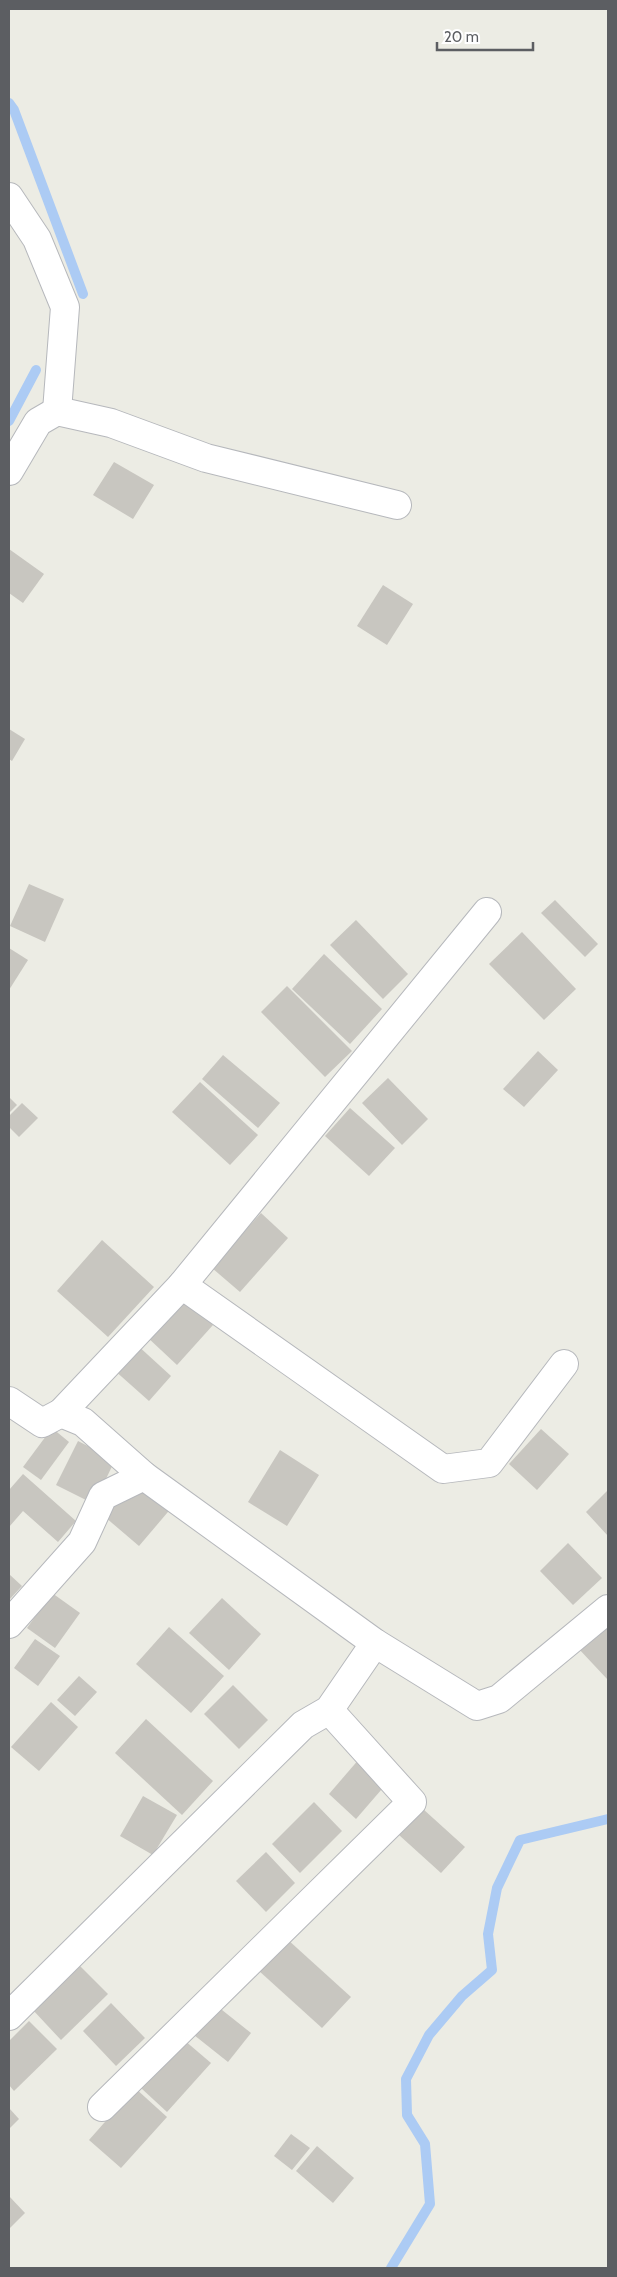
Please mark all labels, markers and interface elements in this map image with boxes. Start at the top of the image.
scale bar [437,20,533,52]
text: 20 m [444,28,479,46]

